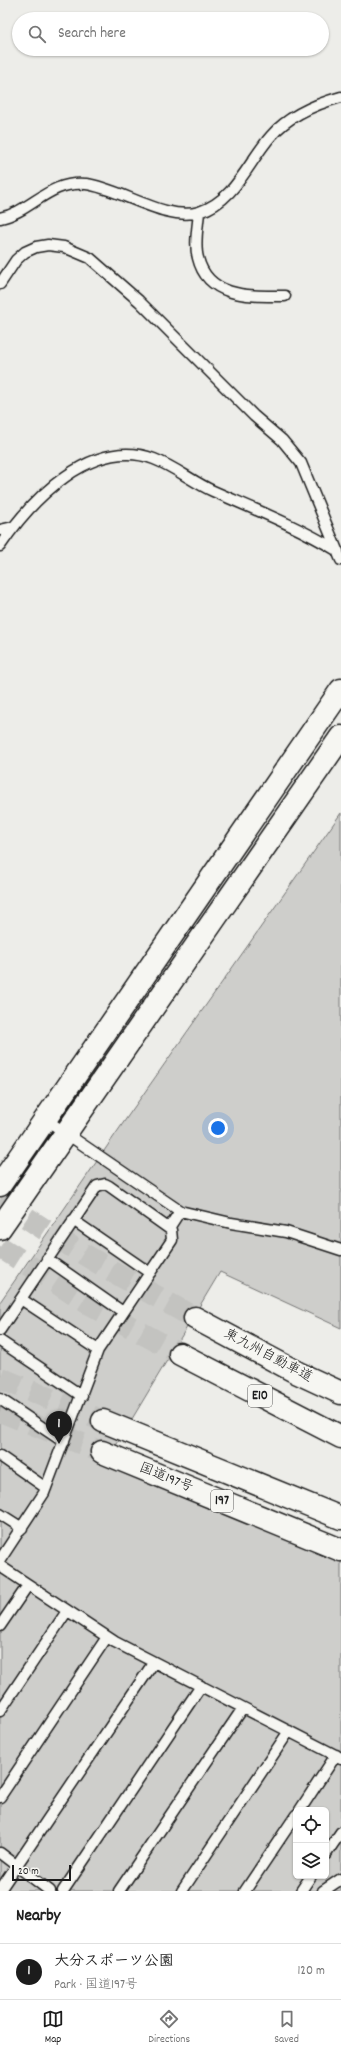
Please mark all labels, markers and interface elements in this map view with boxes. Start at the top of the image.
search box [12,12,329,56]
icon: search [26,23,48,45]
text: Search here [58,23,126,45]
your location [208,1118,228,1138]
street label: 東九州自動車道 [220,1324,316,1388]
road number: E10 [248,1385,272,1407]
pin: 1 [46,1411,72,1444]
street label: 国道197号 [136,1458,196,1498]
road number: 197 [211,1490,233,1512]
map controls [293,1807,329,1879]
button: locate [293,1807,329,1843]
button: layers [293,1843,329,1879]
scale bar [12,1863,71,1882]
text: 20 m [18,1864,39,1880]
text: Nearby [16,1905,60,1929]
text: 大分スポーツ公園 [54,1951,174,1973]
text: 1 [28,1962,30,1981]
text: 120 m [297,1962,325,1981]
text: Park · 国道197号 [54,1976,138,1995]
tab: Map [42,2008,64,2048]
tab: Directions [148,2008,190,2048]
tab: Saved [274,2008,299,2048]

